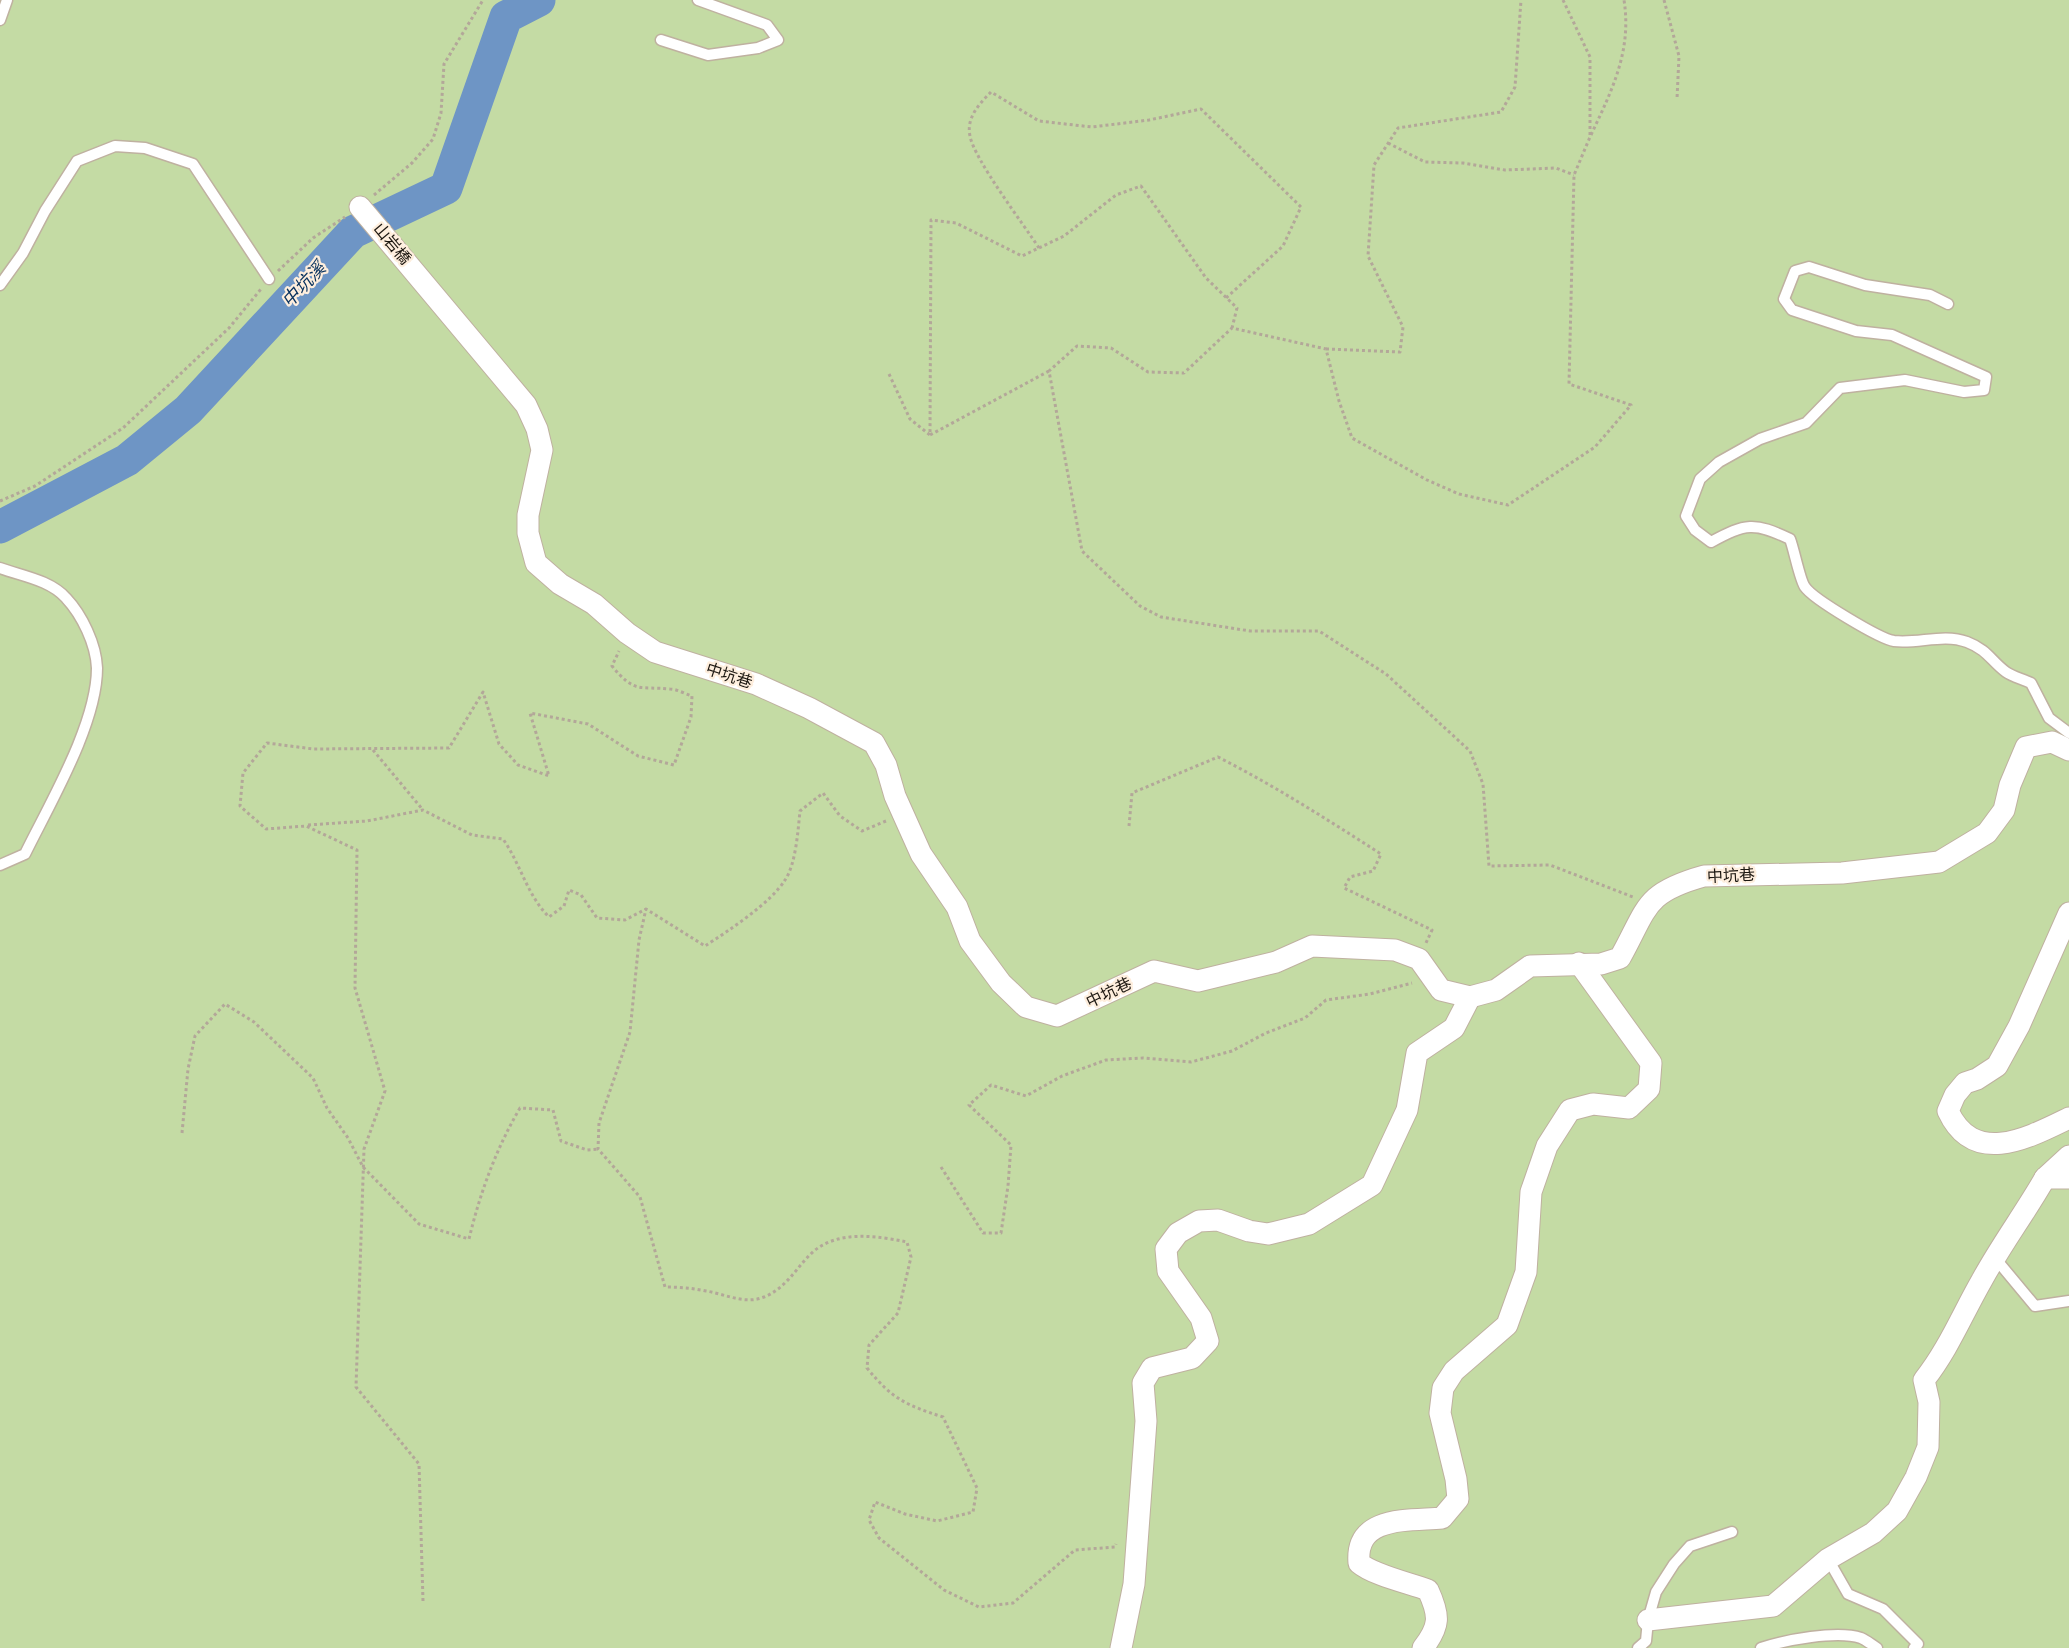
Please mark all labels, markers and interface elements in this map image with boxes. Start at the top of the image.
street label: 山岩橋 [368,219,416,269]
water label: 中坑溪 [276,255,334,313]
street label: 中坑巷 [703,658,755,694]
street label: 中坑巷 [1706,864,1756,888]
street label: 中坑巷 [1083,973,1135,1013]

